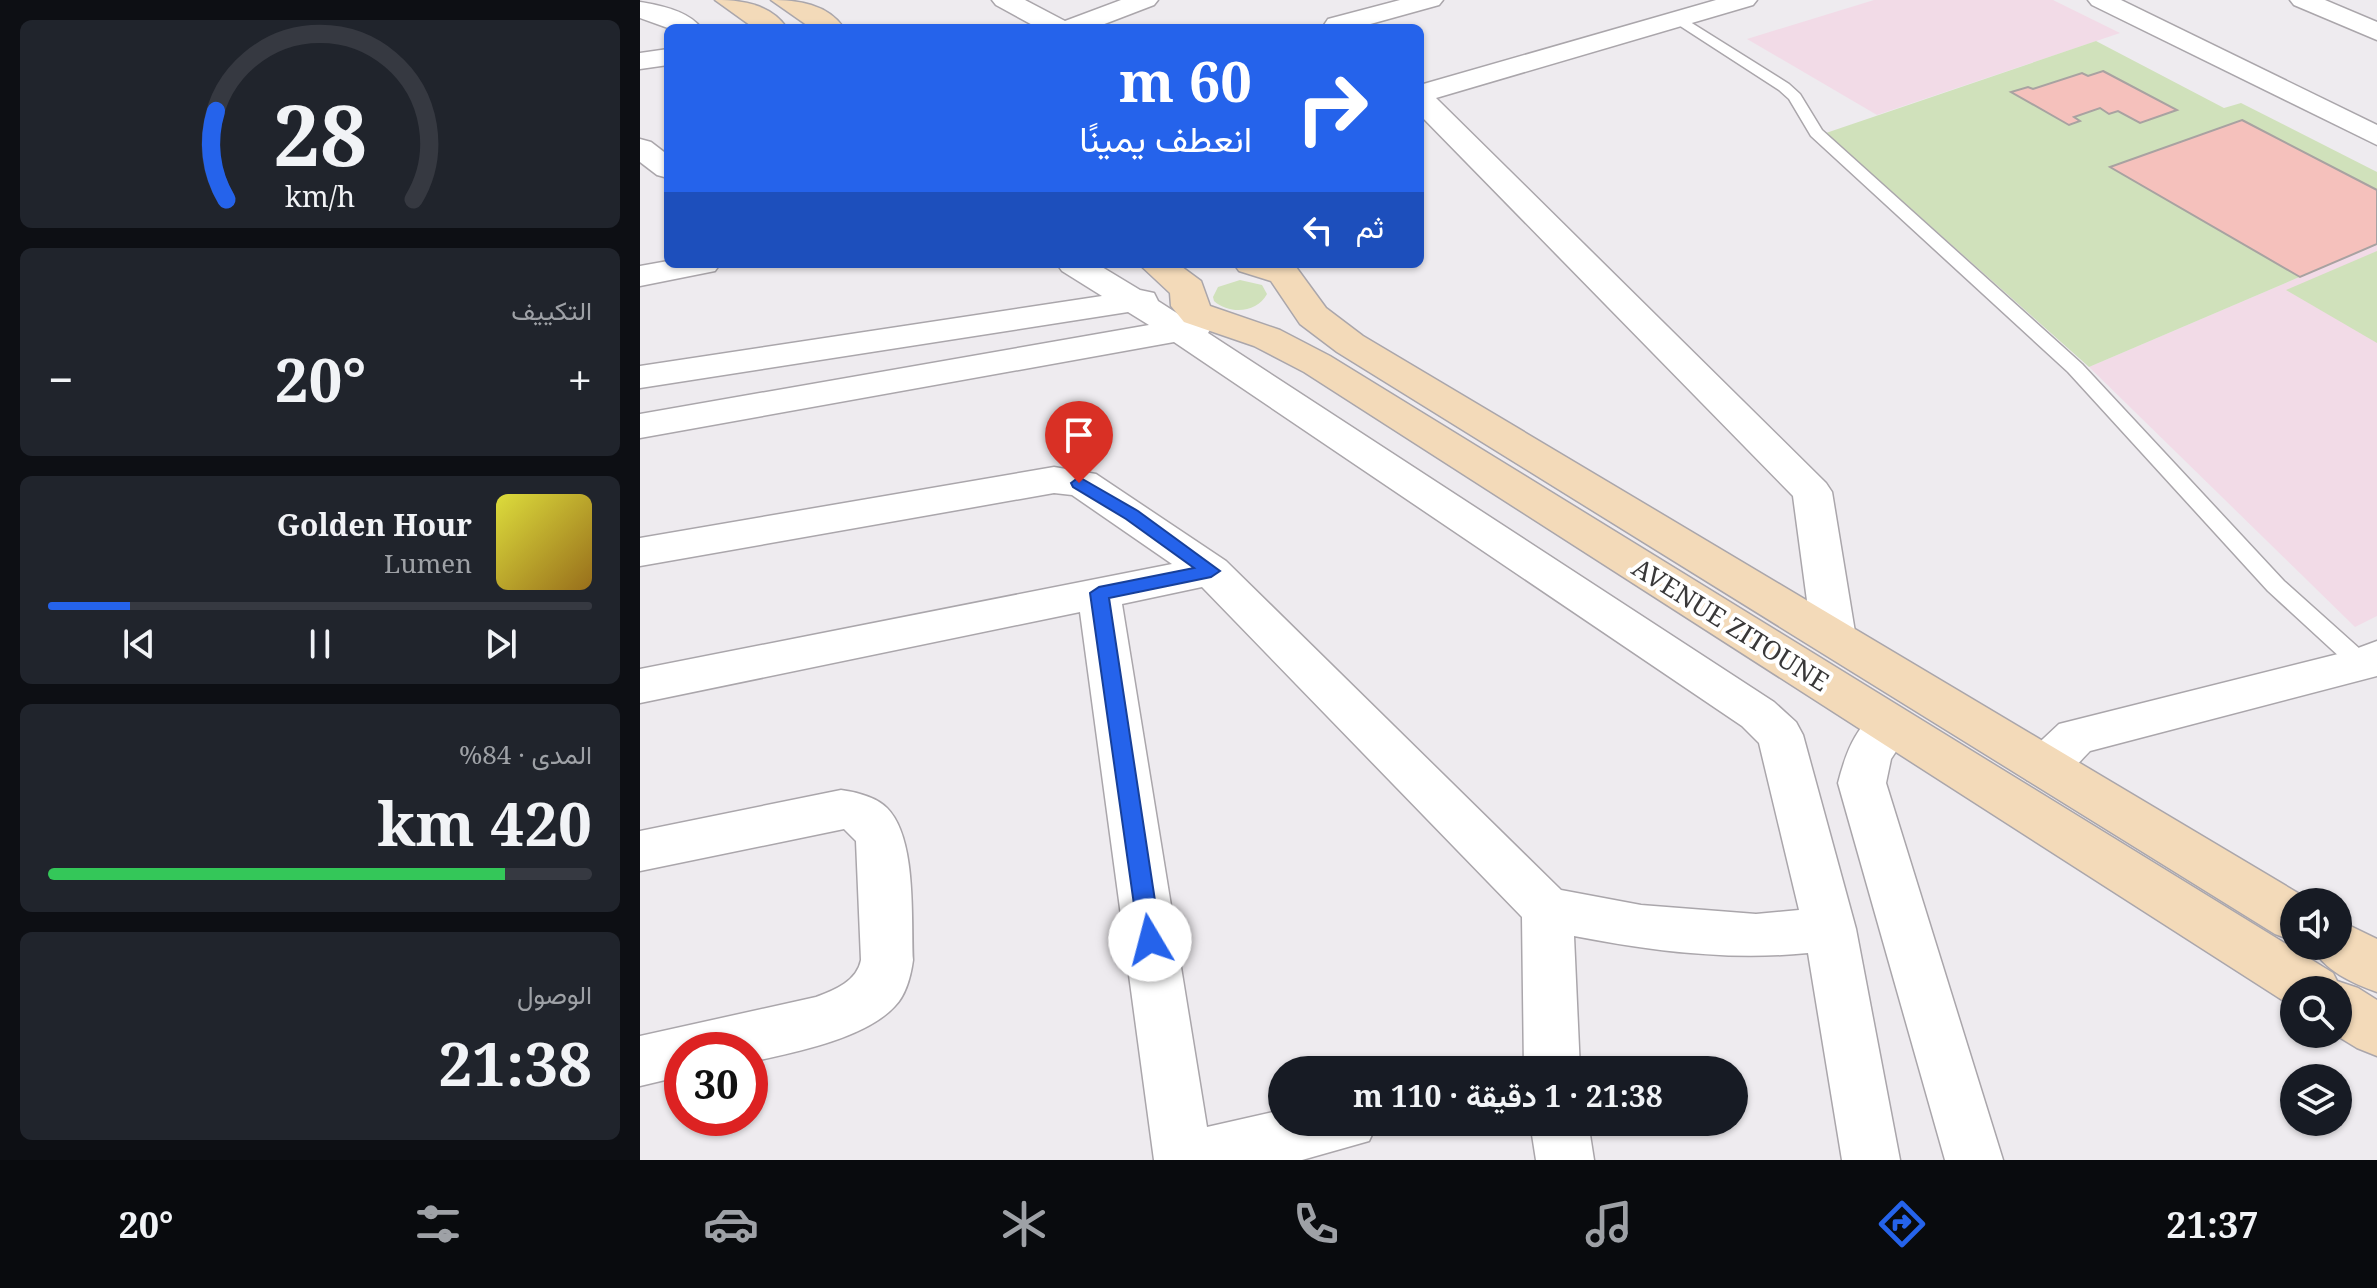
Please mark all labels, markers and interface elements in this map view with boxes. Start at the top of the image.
text: 60 m [1119,42,1252,118]
icon: right [1280,56,1384,160]
text: 28 [273,77,367,190]
text: انعطف يمينًا [1079,114,1252,163]
text: km/h [285,176,355,215]
text: ثم [1356,206,1384,247]
icon: left [1296,208,1340,252]
text: التكييف [511,292,592,328]
text: 20° [275,338,366,420]
text: − [48,349,73,409]
text: + [567,349,592,409]
pin [1045,401,1113,483]
icon: arrive [1057,413,1101,457]
text: Golden Hour [277,504,472,545]
text: Lumen [384,545,472,581]
street label: AVENUE ZITOUNE [1626,549,1836,699]
icon: previous [117,622,161,666]
icon: pause [298,622,342,666]
icon: next [479,622,523,666]
text: المدى · 84% [459,736,592,772]
text: 420 km [377,782,592,864]
map controls [2280,888,2352,1136]
button: sound [2280,888,2352,960]
position arrow [1108,898,1192,982]
text: الوصول [517,976,592,1012]
button: search [2280,976,2352,1048]
text: 21:38 [438,1022,592,1104]
speed limit sign: 30 [664,1032,768,1136]
button: layers [2280,1064,2352,1136]
text: 21:38 · 1 دقيقة · 110 m [1353,1075,1663,1116]
icon: filters [410,1196,466,1252]
icon: car [703,1196,759,1252]
icon: climate [996,1196,1052,1252]
icon: phone [1288,1196,1344,1252]
icon: music [1581,1196,1637,1252]
icon: directions [1874,1196,1930,1252]
text: 20° [118,1200,174,1249]
text: 21:37 [2166,1200,2259,1249]

